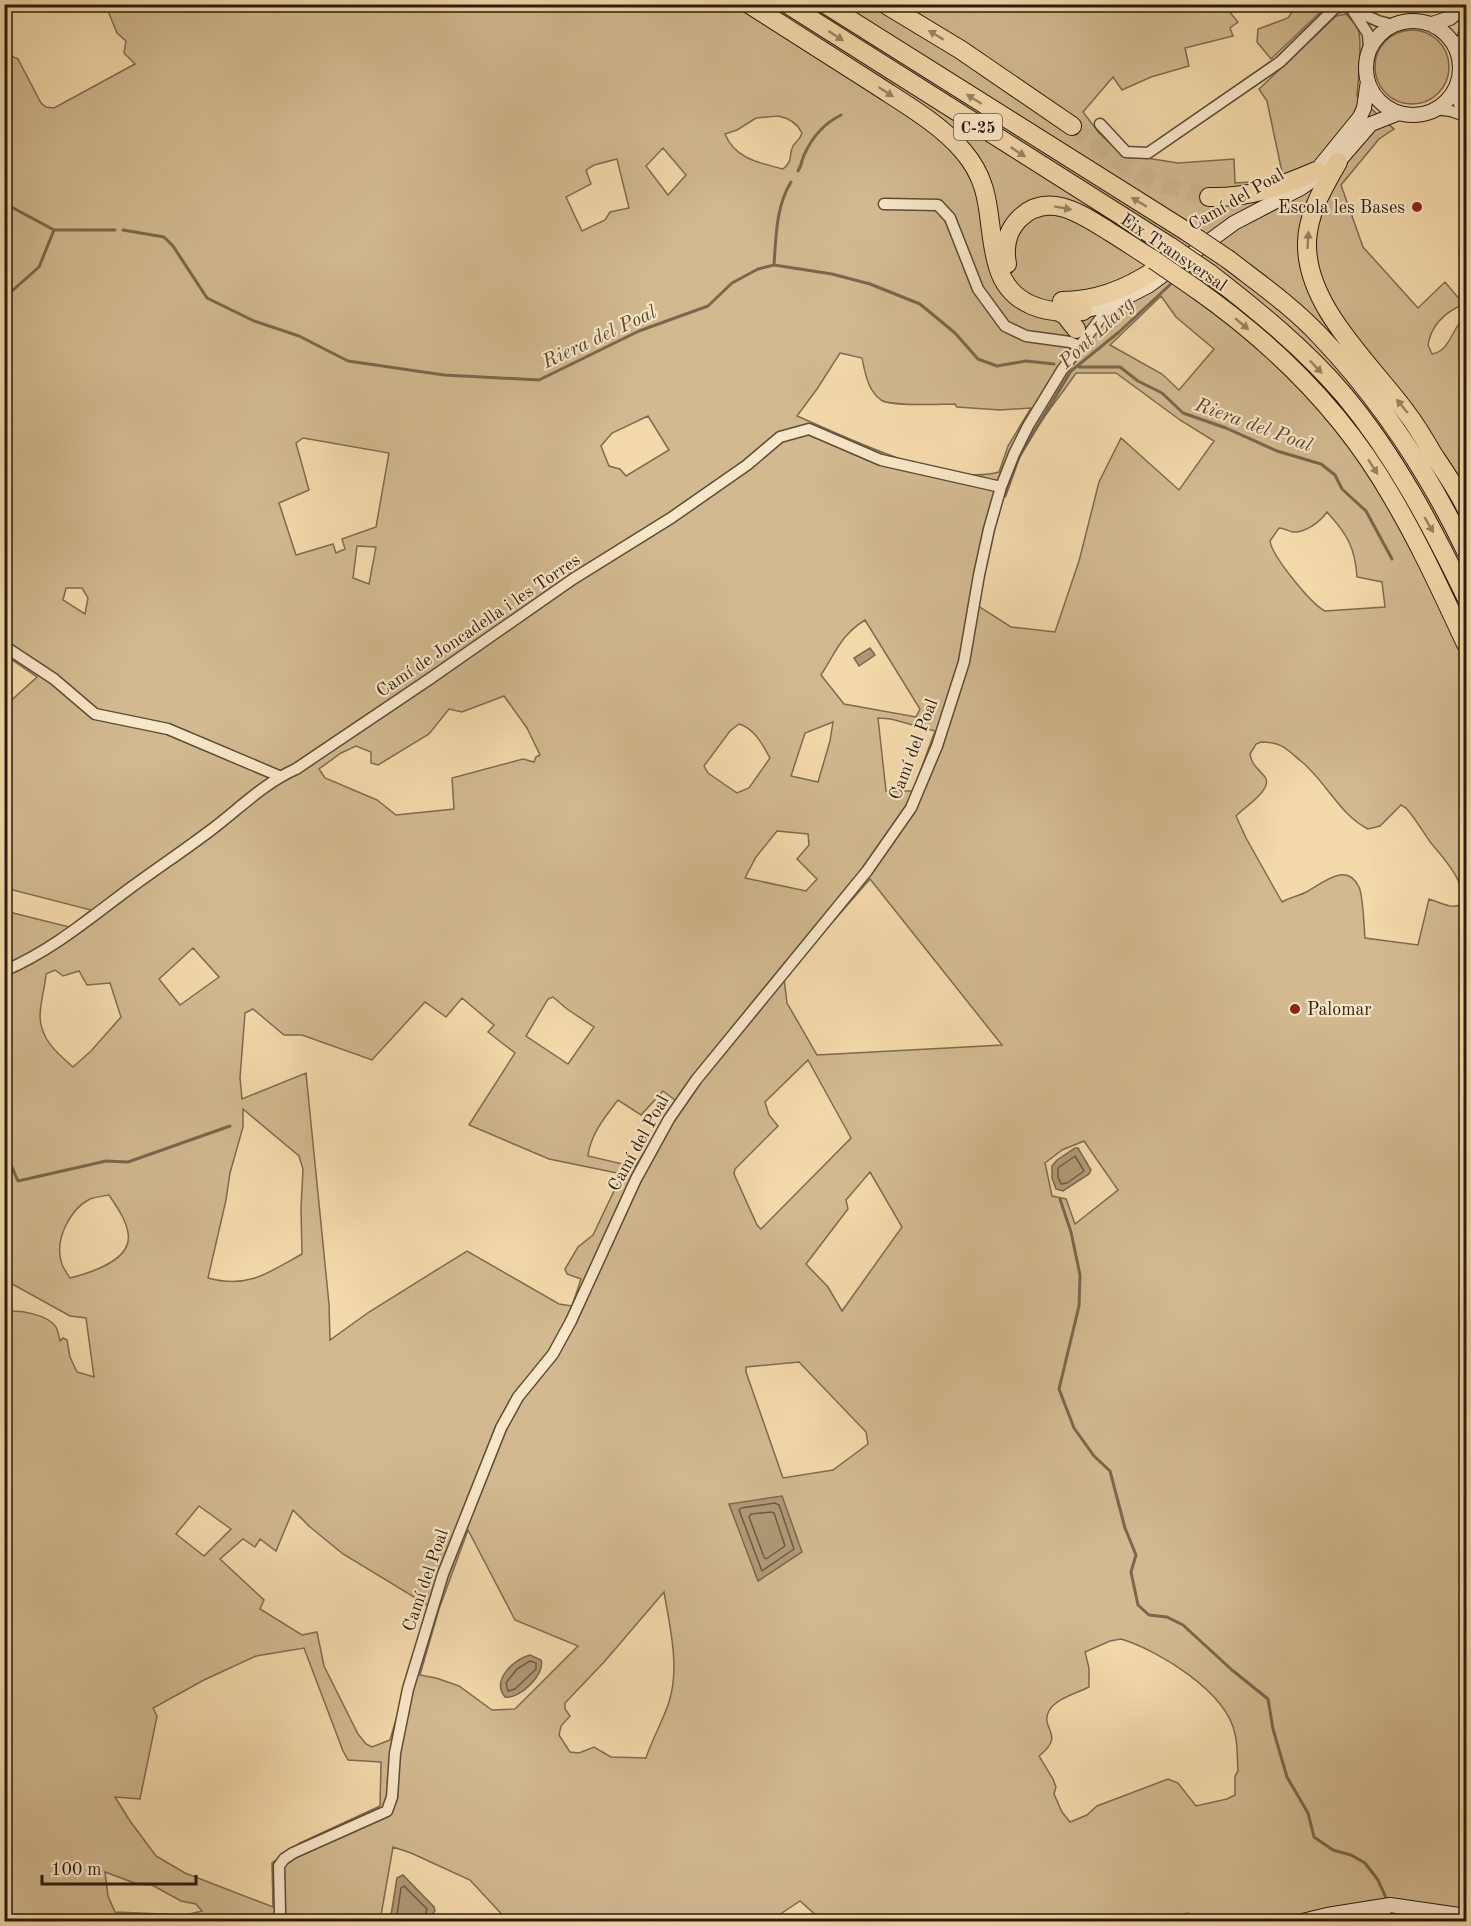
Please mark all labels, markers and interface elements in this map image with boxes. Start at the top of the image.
one-way arrow [828,30,844,41]
one-way arrow [928,30,944,41]
one-way arrow [878,87,895,98]
one-way arrow [966,93,982,104]
road number: C-25 [954,114,1002,140]
one-way arrow [1010,146,1026,157]
street label: Camí del Poal [1186,165,1287,234]
one-way arrow [1131,197,1147,208]
place label: Escola les Bases [1278,199,1405,217]
marker: Escola les Bases [1410,200,1424,214]
one-way arrow [1053,204,1072,213]
street label: Eix Transversal [1117,211,1230,295]
one-way arrow [1304,231,1313,250]
water label: Pont Llarg [1055,294,1139,374]
water label: Riera del Poal [539,303,660,373]
one-way arrow [1234,317,1250,330]
one-way arrow [1309,359,1323,374]
water label: Riera del Poal [1191,395,1315,456]
one-way arrow [1395,398,1408,414]
one-way arrow [1368,459,1379,475]
one-way arrow [1424,517,1435,533]
street label: Camí de Joncadella i les Torres [373,551,584,701]
street label: Camí del Poal [886,696,942,802]
place label: Palomar [1307,1001,1372,1019]
marker: Palomar [1288,1002,1302,1016]
street label: Camí del Poal [605,1092,673,1195]
street label: Camí del Poal [400,1527,452,1634]
scale bar [42,1848,196,1886]
text: 100 m [51,1861,102,1879]

